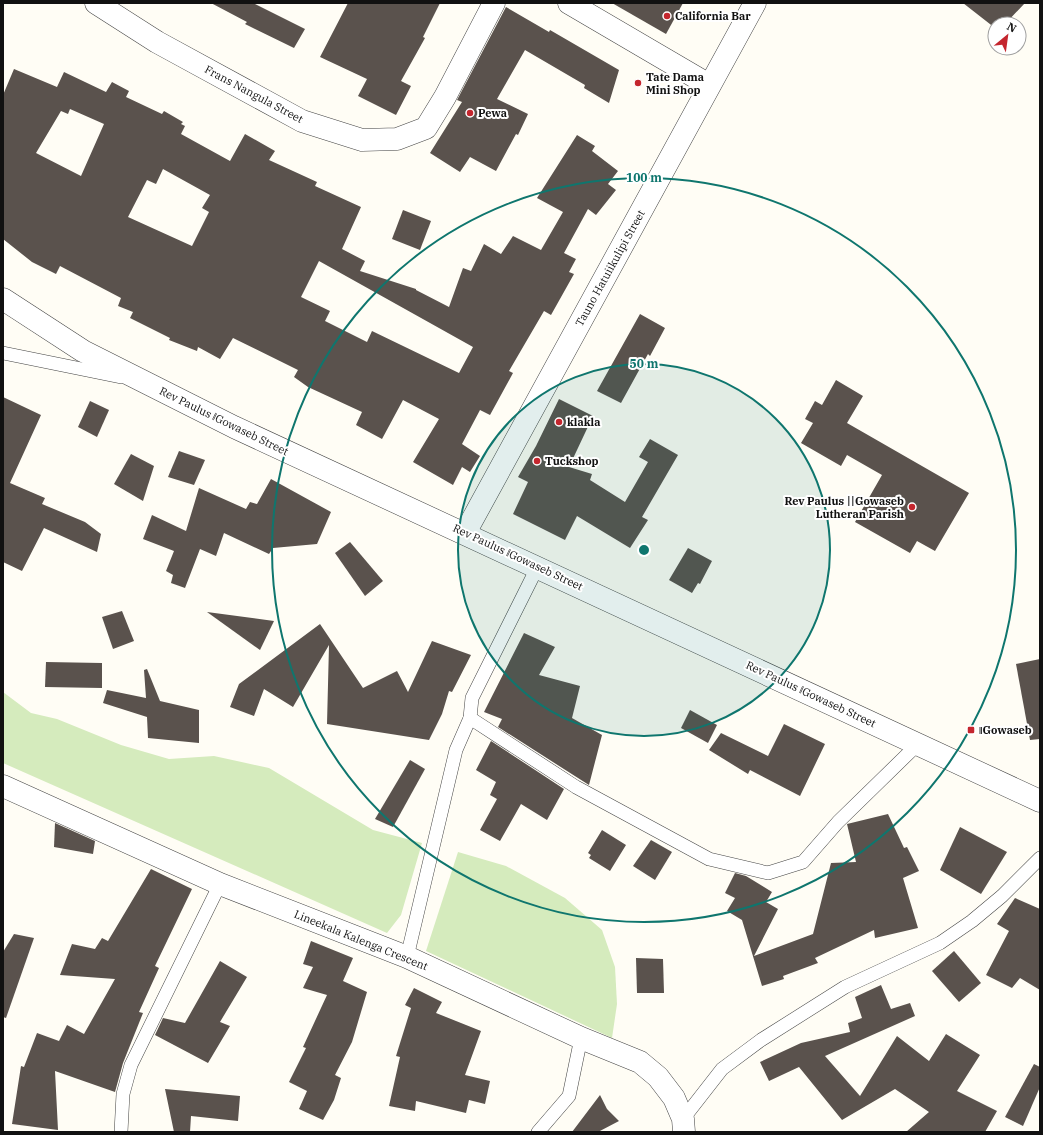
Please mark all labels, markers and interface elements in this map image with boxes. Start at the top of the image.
place label: California Bar [675,9,751,23]
marker: California Bar [662,11,672,21]
north arrow [987,16,1027,56]
text: N [1005,19,1019,36]
street label: Frans Nangula Street [202,62,306,126]
place label: Tate Dama Mini Shop [646,70,704,97]
marker: Tate Dama Mini Shop [633,78,643,88]
place label: Pewa [478,106,507,120]
marker: Pewa [465,108,475,118]
text: 100 m [626,170,662,185]
street label: Tauno Hatuiikulipi Street [572,207,648,329]
text: 50 m [630,356,659,371]
street label: Rev Paulus ǁGowaseb Street [157,384,291,458]
place label: klakla [567,415,600,429]
marker: klakla [554,417,564,427]
place label: Tuckshop [545,454,599,468]
marker: Tuckshop [532,456,542,466]
place label: Rev Paulus ||Gowaseb Lutheran Parish [784,494,904,521]
marker: Rev Paulus ||Gowaseb Lutheran Parish [907,502,917,512]
street label: Rev Paulus ǁGowaseb Street [451,521,585,593]
centre of rings [637,543,651,557]
street label: Rev Paulus ǁGowaseb Street [744,658,878,730]
place label: ǁGowaseb [979,723,1032,737]
marker: ǁGowaseb [966,725,976,735]
street label: Lineekala Kalenga Crescent [292,907,430,973]

